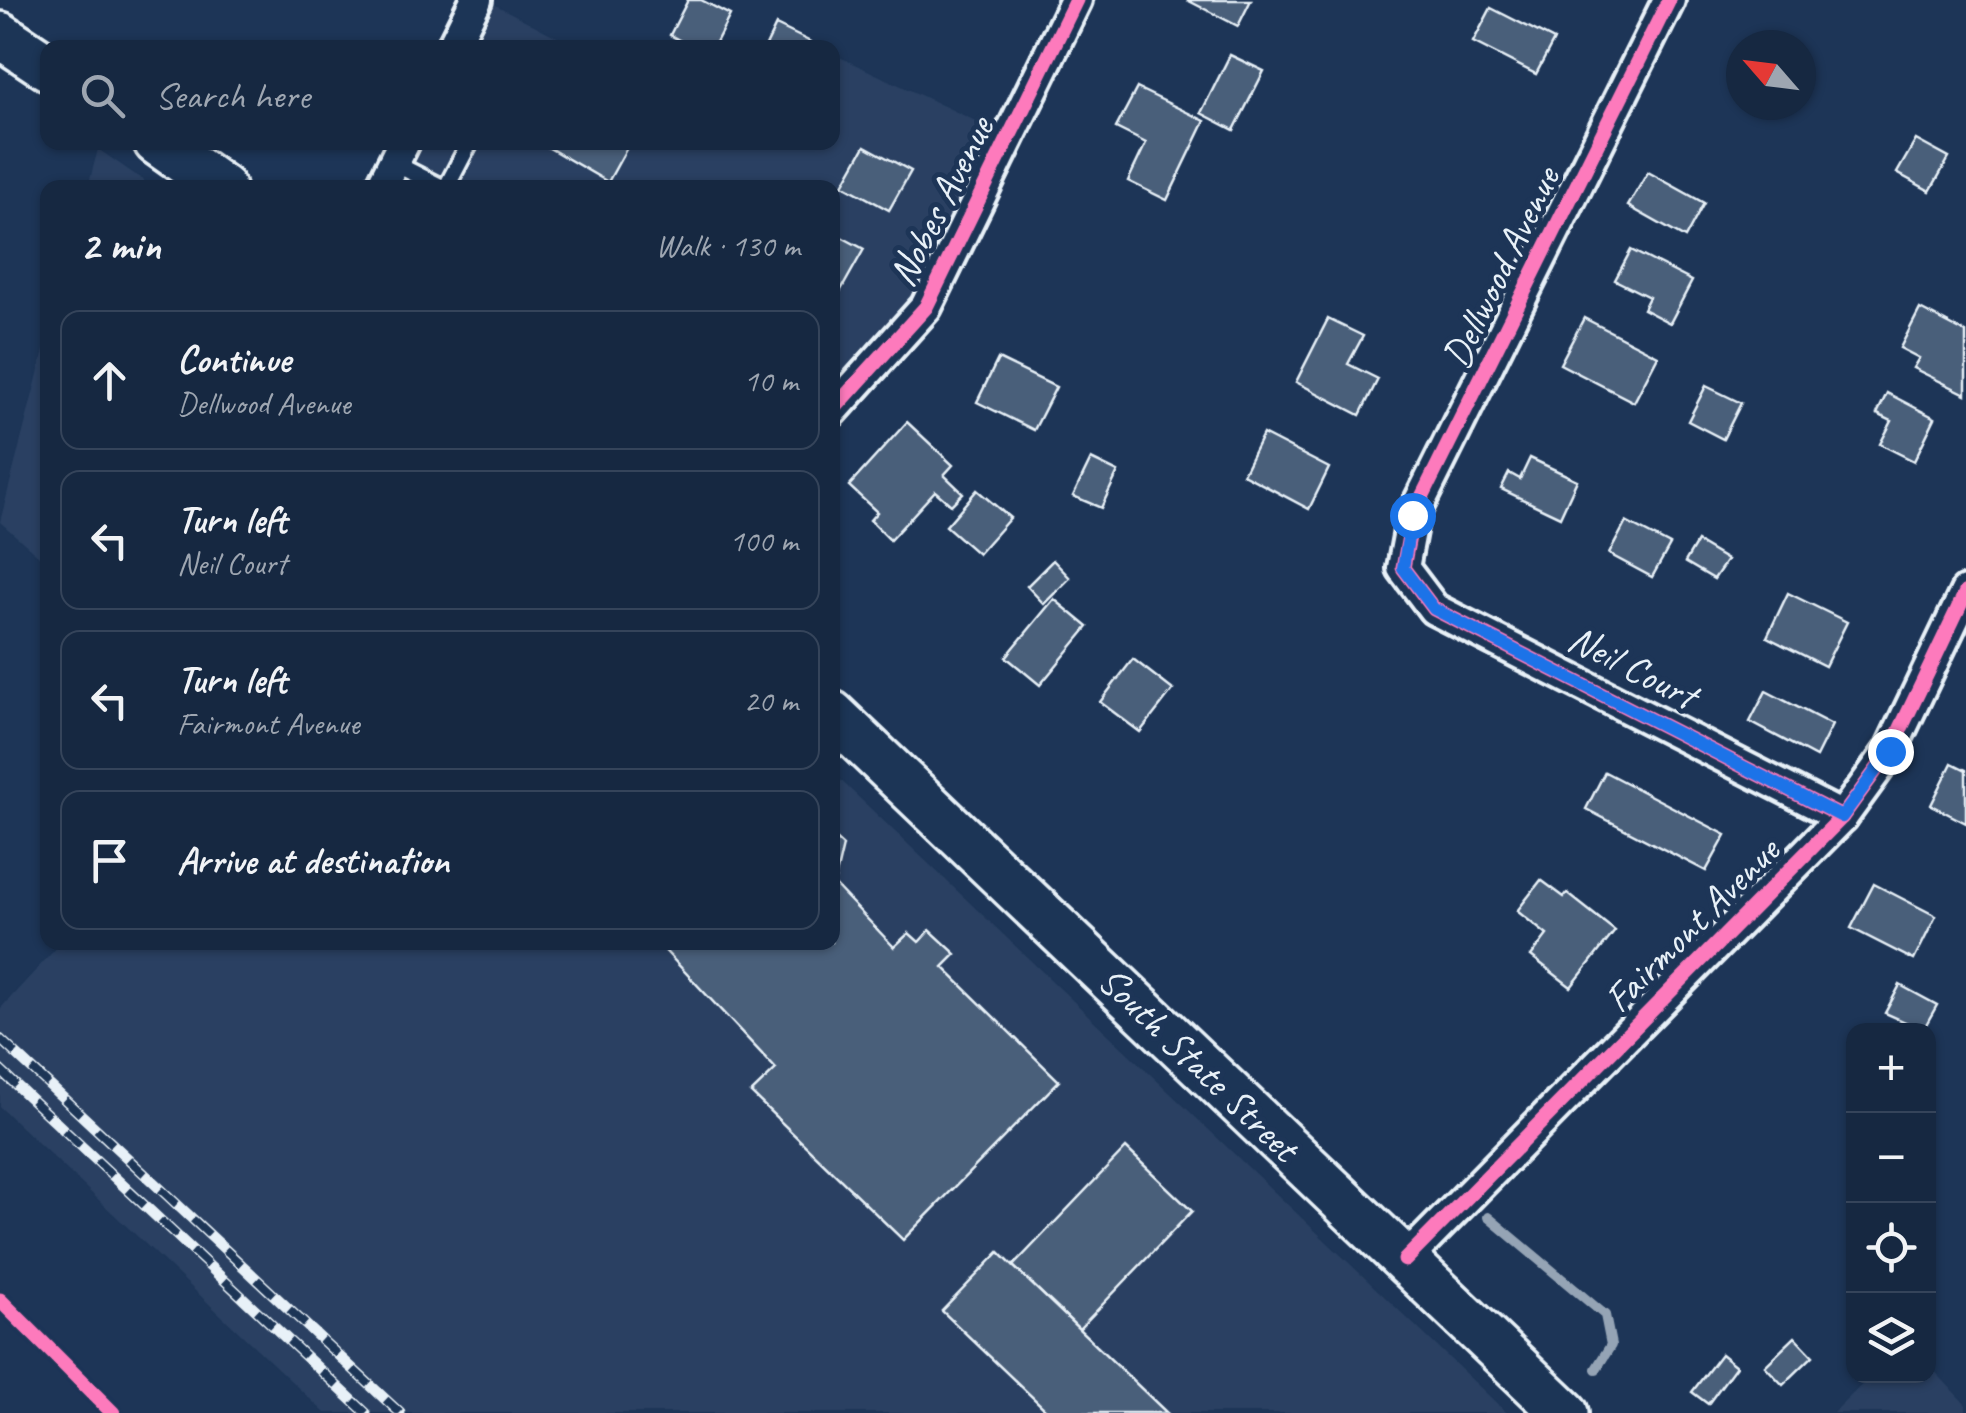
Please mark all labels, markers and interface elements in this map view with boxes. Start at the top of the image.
north arrow [1726,30,1816,120]
search box [40,40,840,150]
icon: search [75,68,130,123]
text: Search here [155,72,310,119]
street label: Nobes Avenue [877,106,1006,295]
street label: Dellwood Avenue [1431,156,1572,376]
text: 2 min [80,219,160,272]
text: Walk · 130 m [656,225,800,266]
text: Continue [177,336,291,383]
icon: ahead [82,353,137,408]
text: 10 m [744,360,798,401]
text: Dellwood Avenue [177,383,351,424]
route start [1390,493,1436,539]
text: Turn left [177,496,287,543]
icon: left [82,513,137,568]
text: 100 m [729,520,798,561]
text: Neil Court [177,543,287,584]
street label: Neil Court [1560,613,1710,723]
text: Turn left [177,656,287,703]
icon: left [82,673,137,728]
text: 20 m [744,680,798,721]
text: Fairmont Avenue [177,703,359,744]
route end [1868,729,1914,775]
street label: Fairmont Avenue [1593,824,1792,1023]
icon: arrive [82,833,137,888]
text: Arrive at destination [177,837,449,884]
street label: South State Street [1088,956,1312,1174]
map controls [1846,1023,1936,1383]
button: + [1846,1023,1936,1113]
button: − [1846,1113,1936,1203]
button: locate [1846,1203,1936,1293]
button: layers [1846,1293,1936,1383]

